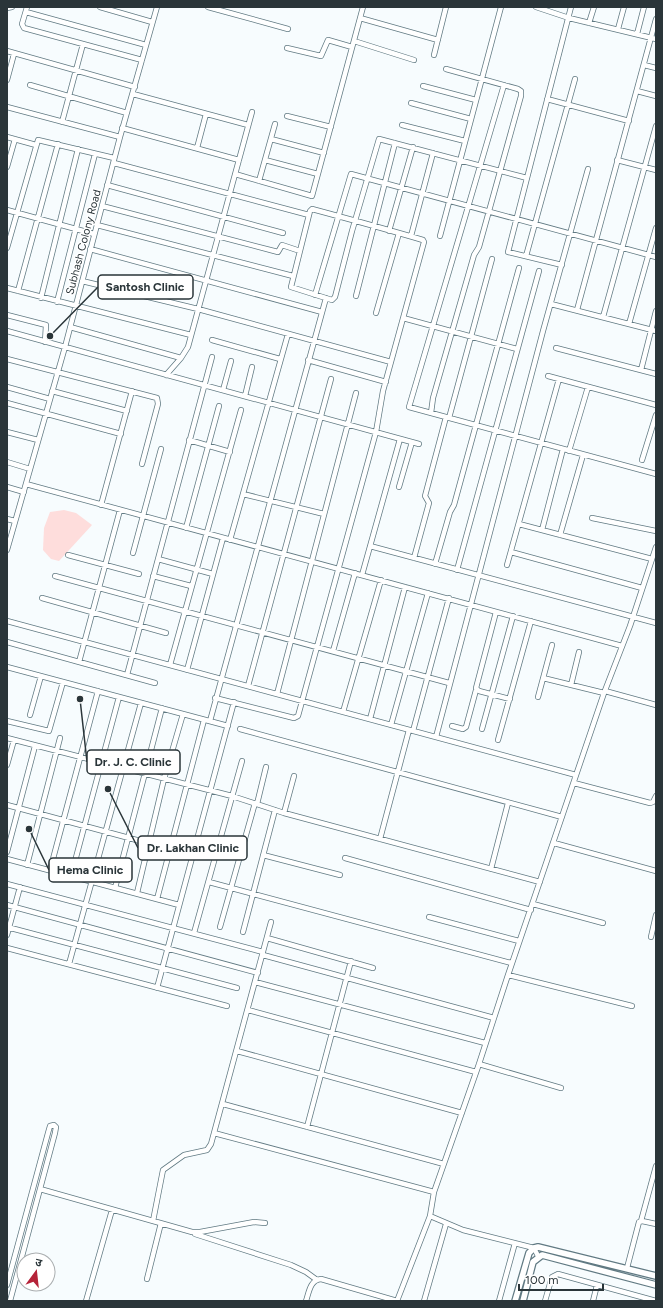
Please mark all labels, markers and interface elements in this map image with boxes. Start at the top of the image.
street label: Subhash Colony Road [63,188,104,296]
callout: Santosh Clinic [98,275,193,299]
text: Santosh Clinic [106,280,185,294]
callout: Dr. J. C. Clinic [87,750,180,774]
text: Dr. J. C. Clinic [94,755,172,769]
callout: Dr. Lakhan Clinic [138,836,247,860]
text: Dr. Lakhan Clinic [147,841,240,855]
callout: Hema Clinic [49,858,132,882]
text: Hema Clinic [57,863,124,877]
north arrow [16,1252,56,1292]
text: उ [34,1256,44,1270]
scale bar [519,1266,603,1292]
text: 100 m [525,1273,559,1287]

